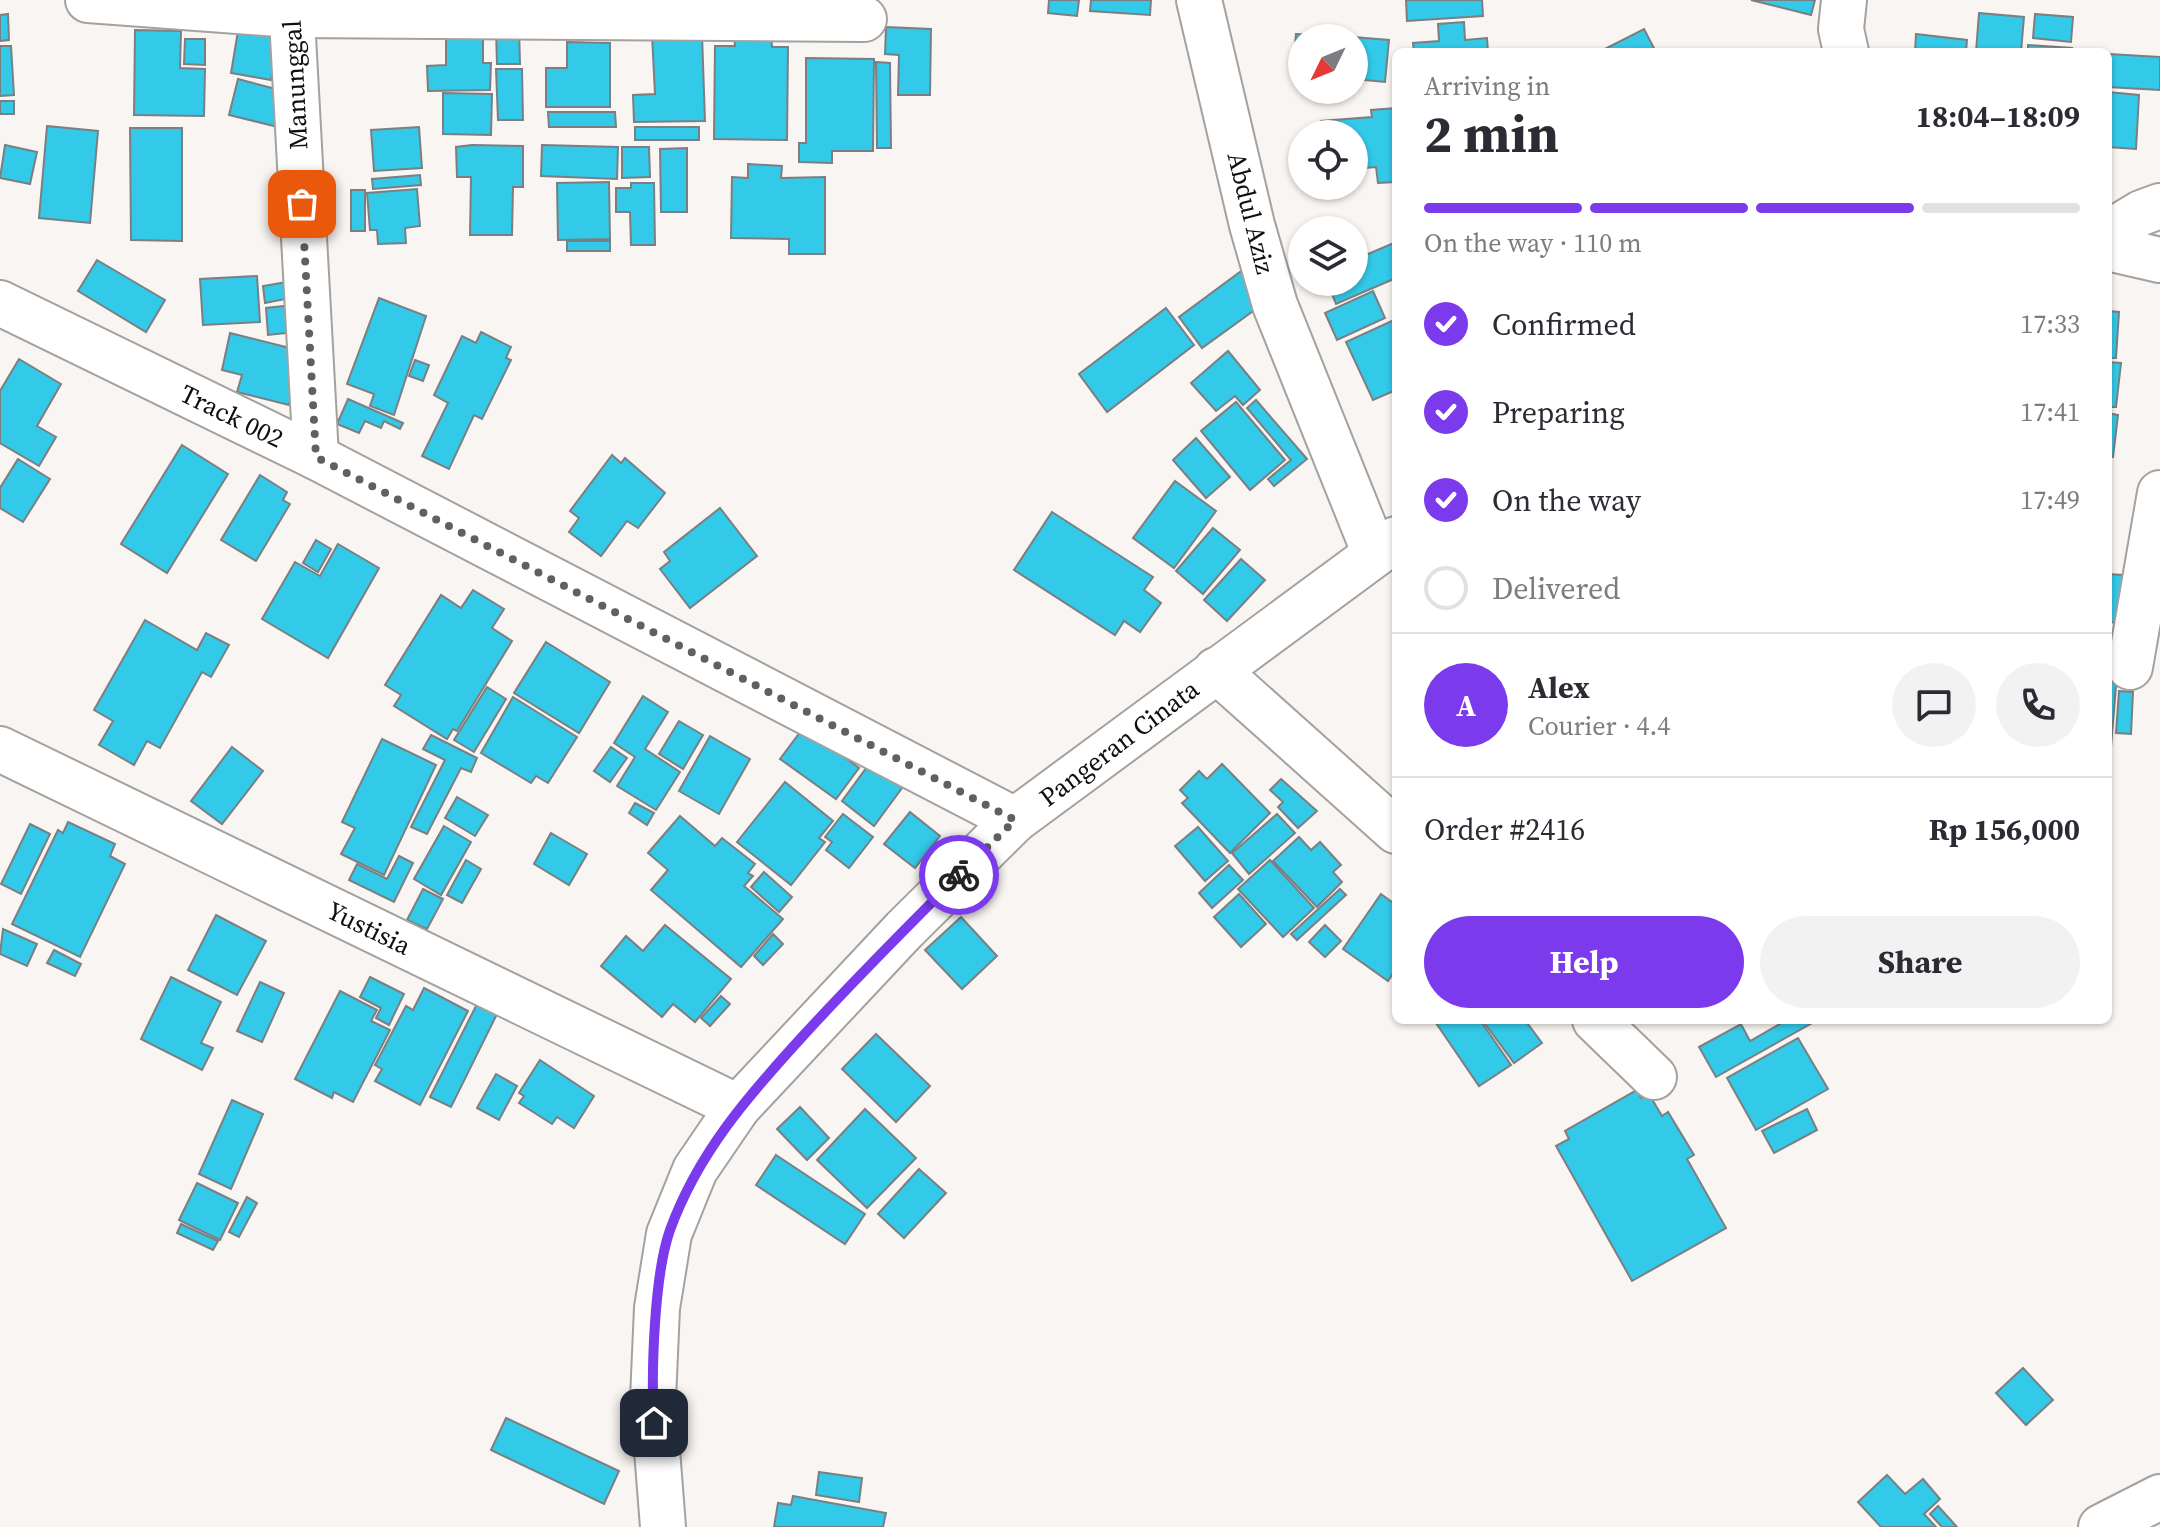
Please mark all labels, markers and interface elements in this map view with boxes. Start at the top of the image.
street label: Manunggal [274,19,316,151]
north arrow [1288,24,1368,104]
map controls [1288,24,1368,296]
text: Arriving in [1424,68,1550,104]
text: 18:04–18:09 [1916,96,2080,137]
text: 2 min [1424,98,1559,169]
button: locate [1288,120,1368,200]
street label: Abdul Aziz [1218,148,1284,278]
pin [268,170,336,238]
icon: bag [280,182,324,226]
button: layers [1288,216,1368,296]
text: On the way · 110 m [1424,225,1642,261]
icon: check [1424,302,1468,346]
text: Confirmed [1492,304,1636,345]
text: 17:33 [2020,306,2080,342]
street label: Track 002 [174,376,290,456]
icon: check [1424,390,1468,434]
text: Preparing [1492,392,1625,433]
text: 17:41 [2020,394,2080,430]
icon: check [1424,478,1468,522]
text: On the way [1492,480,1641,521]
text: 17:49 [2020,482,2080,518]
text: Delivered [1492,568,1620,609]
button: chat [1892,663,1976,747]
button: phone [1996,663,2080,747]
text: Alex [1528,667,1590,708]
street label: Pangeran Cinata [1032,671,1207,815]
text: A [1456,685,1476,726]
text: Courier · 4.4 [1528,708,1670,744]
text: Order #2416 [1424,809,1585,850]
text: Rp 156,000 [1929,809,2080,850]
courier [919,835,999,915]
icon: bike [937,853,981,897]
street label: Yustisia [321,892,418,964]
button: Help [1424,916,1744,1008]
button: Share [1760,916,2080,1008]
pin [620,1389,688,1457]
icon: home [632,1401,676,1445]

